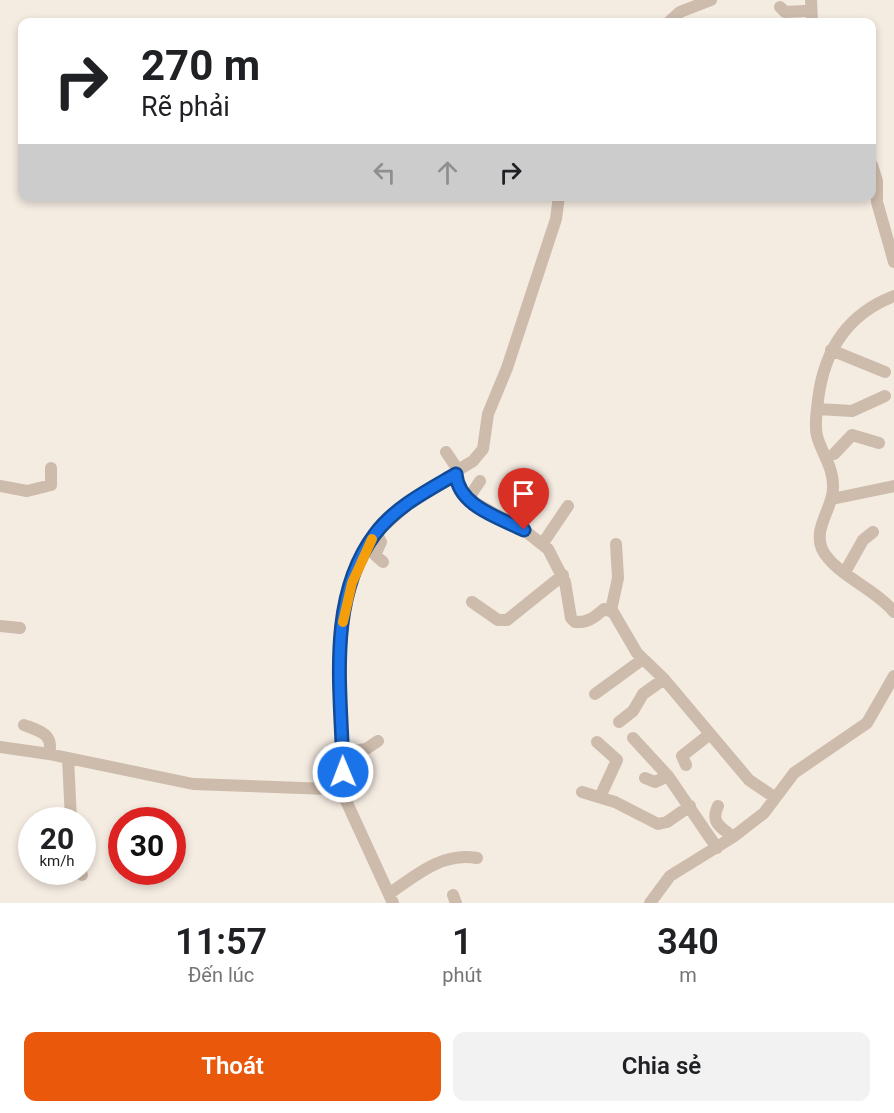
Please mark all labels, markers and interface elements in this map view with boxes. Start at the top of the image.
text: 270 m [141,41,260,90]
icon: right [42,42,120,120]
text: Rẽ phải [141,91,230,123]
icon: left [368,156,401,189]
icon: ahead [431,156,464,189]
icon: right [494,156,527,189]
pin [498,468,549,530]
icon: arrive [507,477,540,510]
position arrow [311,740,375,804]
speed limit sign: 30 [108,807,186,885]
text: 20 [40,821,74,856]
text: km/h [39,852,75,870]
text: 11:57 [175,921,267,963]
text: 1 [452,921,472,963]
text: 340 [657,921,719,963]
text: Đến lúc [188,963,254,987]
text: phút [442,963,482,987]
text: m [679,963,697,987]
button: Thoát [24,1032,441,1101]
button: Chia sẻ [453,1032,870,1101]

